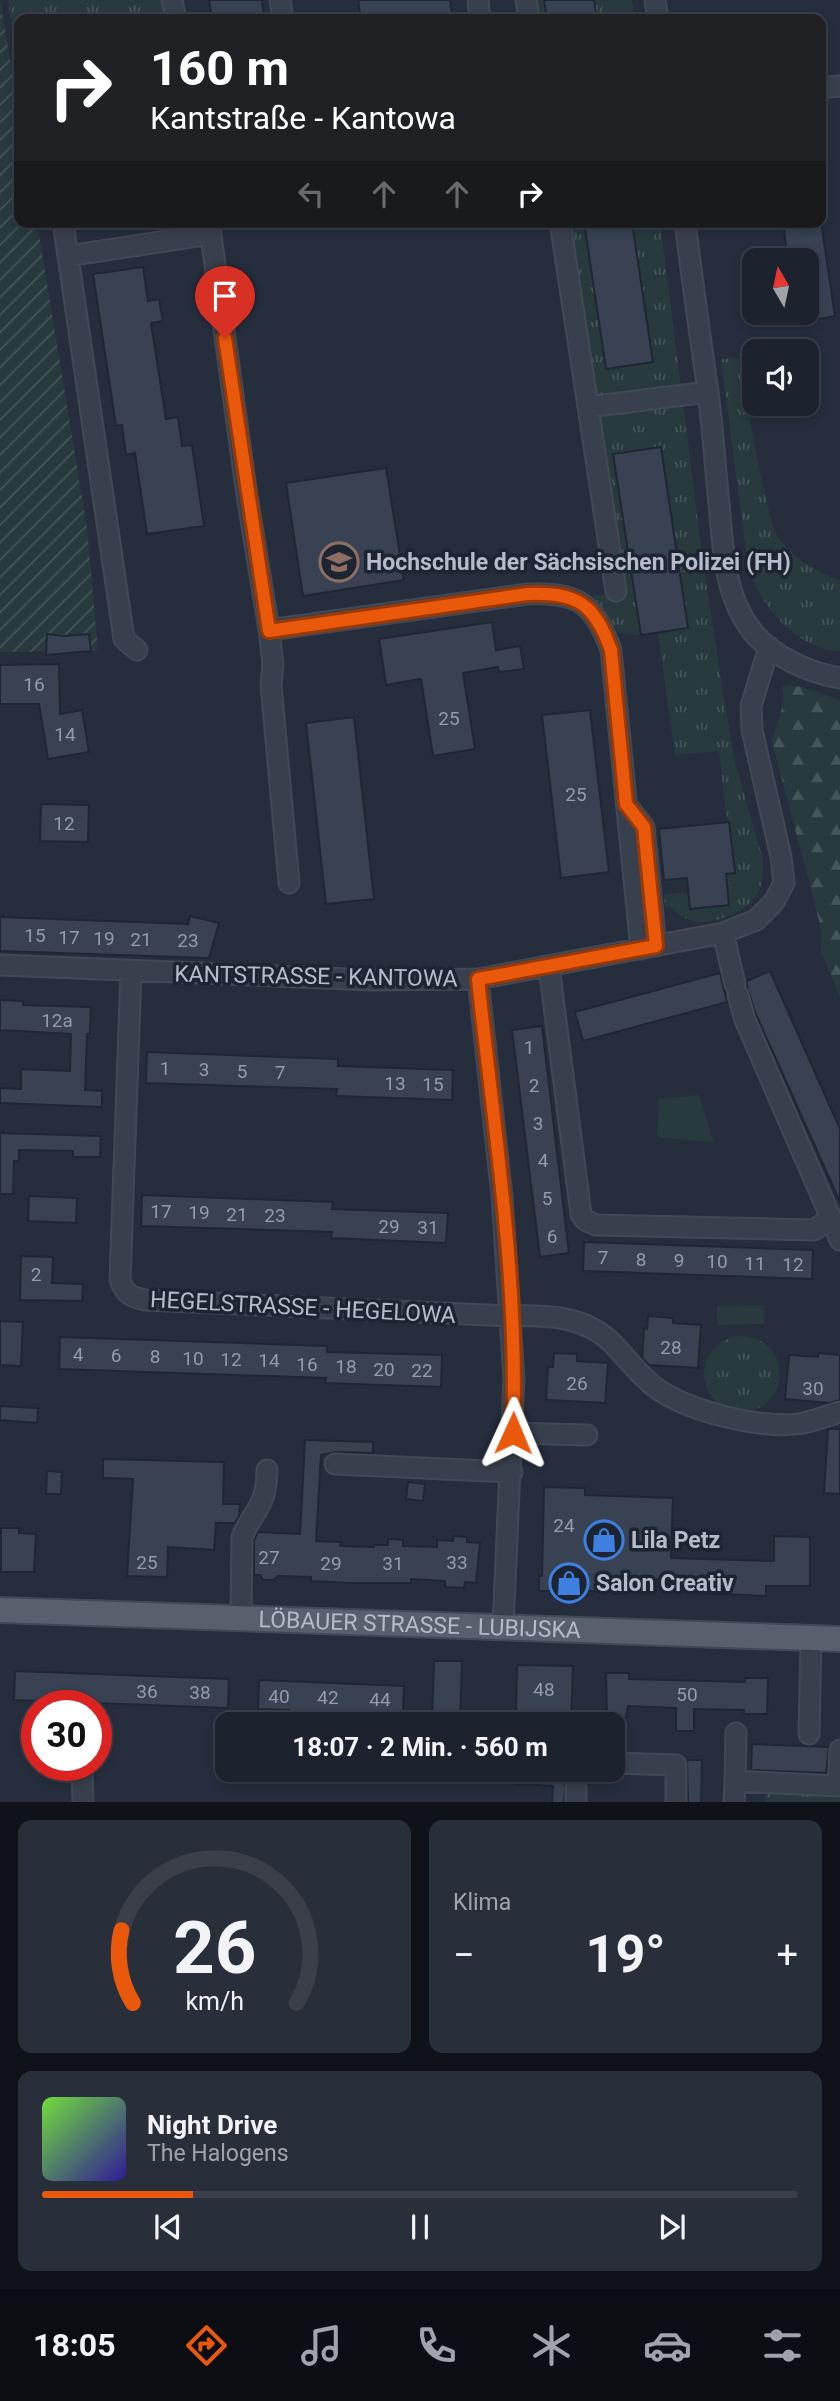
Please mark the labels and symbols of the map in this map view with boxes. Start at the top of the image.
north arrow [742,248,819,326]
pin [195,266,255,338]
school or university icon: Hochschule der Sächsischen Polizei (FH) [318,541,360,583]
place label: Hochschule der Sächsischen Polizei (FH) [366,549,791,576]
house number: 16 [23,673,45,696]
house number: 25 [438,707,460,730]
house number: 14 [54,723,76,746]
house number: 25 [565,783,587,806]
house number: 12 [53,812,75,835]
house number: 15 [24,924,46,947]
house number: 17 [58,926,80,949]
house number: 19 [93,927,115,950]
house number: 21 [130,928,152,951]
house number: 23 [177,929,199,952]
street label: KANTSTRASSE - KANTOWA [174,961,458,992]
house number: 12a [41,1009,73,1032]
house number: 1 [524,1036,534,1059]
house number: 1 [160,1057,170,1080]
house number: 3 [199,1058,209,1081]
house number: 5 [237,1060,247,1083]
house number: 7 [275,1061,285,1084]
house number: 13 [384,1072,406,1095]
house number: 15 [422,1073,444,1096]
house number: 2 [529,1074,539,1097]
house number: 3 [533,1112,543,1135]
house number: 4 [538,1149,549,1172]
house number: 5 [542,1187,552,1210]
house number: 17 [150,1200,172,1223]
house number: 19 [188,1201,210,1224]
house number: 21 [226,1203,248,1226]
house number: 23 [264,1204,286,1227]
house number: 29 [378,1215,400,1238]
house number: 31 [417,1216,439,1239]
house number: 6 [547,1225,557,1248]
house number: 7 [598,1246,608,1269]
house number: 8 [636,1248,646,1271]
house number: 9 [674,1249,684,1272]
house number: 10 [706,1250,728,1273]
house number: 11 [744,1252,766,1275]
house number: 12 [782,1253,804,1276]
house number: 2 [31,1263,41,1286]
street label: HEGELSTRASSE - HEGELOWA [150,1286,456,1329]
house number: 28 [660,1336,682,1359]
house number: 4 [73,1343,84,1366]
house number: 6 [111,1344,121,1367]
house number: 8 [150,1345,160,1368]
house number: 10 [182,1347,204,1370]
house number: 12 [220,1348,242,1371]
house number: 14 [258,1349,280,1372]
house number: 16 [296,1353,318,1376]
house number: 18 [335,1355,357,1378]
house number: 20 [373,1358,395,1381]
house number: 22 [411,1359,433,1382]
house number: 26 [566,1372,588,1395]
house number: 30 [802,1377,824,1400]
position arrow [476,1396,550,1470]
house number: 24 [553,1514,575,1537]
shop icon: Lila Petz [583,1519,625,1561]
place label: Lila Petz [631,1527,720,1554]
house number: 27 [258,1546,280,1569]
house number: 25 [136,1551,158,1574]
house number: 33 [446,1551,468,1574]
house number: 29 [320,1552,342,1575]
house number: 31 [382,1552,404,1575]
shop icon: Salon Creativ [548,1562,590,1604]
place label: Salon Creativ [596,1570,734,1597]
street label: LÖBAUER STRASSE - LUBIJSKA [258,1605,581,1644]
house number: 48 [533,1678,555,1701]
house number: 36 [136,1680,158,1703]
house number: 38 [189,1681,211,1704]
house number: 50 [676,1683,698,1706]
house number: 40 [268,1685,290,1708]
house number: 42 [317,1686,339,1709]
house number: 44 [369,1688,391,1711]
speed limit sign: 30 [21,1690,112,1781]

